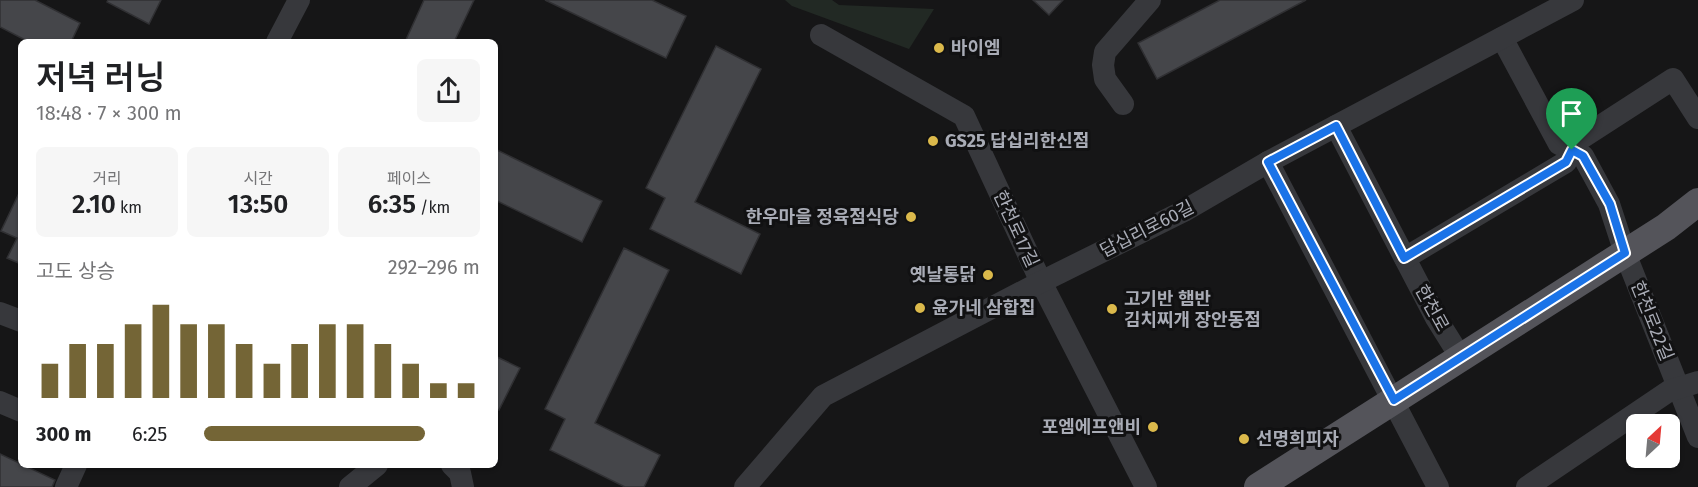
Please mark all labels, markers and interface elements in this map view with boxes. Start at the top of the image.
place label: 바이엠 [951,37,1001,59]
marker: 바이엠 [932,41,946,55]
text: 저녁 러닝 [36,58,166,98]
button: share [417,59,480,122]
pin [1546,88,1597,150]
icon: arrive [1555,97,1588,130]
text: 18:48 · 7 × 300 m [36,101,182,125]
place label: GS25 답십리한신점 [945,130,1089,152]
marker: GS25 답십리한신점 [926,134,940,148]
text: 거리 [92,169,122,188]
text: 시간 [243,169,273,188]
text: 페이스 [387,169,431,188]
street label: 한천로17길 [989,187,1043,271]
text: 2.10 [72,189,116,220]
text: 13:50 [228,189,288,220]
text: 6:35 [368,189,416,220]
street label: 답십리로60길 [1096,196,1198,262]
text: km [116,198,142,217]
text: /km [416,198,450,217]
place label: 한우마을 정육점식당 [746,206,899,228]
marker: 한우마을 정육점식당 [904,210,918,224]
text: 292–296 m [388,255,480,279]
text: 고도 상승 [36,259,115,283]
place label: 옛날통닭 [910,264,976,286]
marker: 옛날통닭 [981,268,995,282]
street label: 한천로22길 [1626,278,1678,364]
street label: 한천로 [1410,281,1454,335]
place label: 고기반 햄반 김치찌개 장안동점 [1124,288,1261,331]
place label: 윤가네 삼합집 [932,297,1036,319]
marker: 윤가네 삼합집 [913,301,927,315]
marker: 고기반 햄반 김치찌개 장안동점 [1105,302,1119,316]
north arrow [1626,414,1680,468]
map controls [1626,414,1680,468]
place label: 포엠에프앤비 [1042,416,1141,438]
marker: 포엠에프앤비 [1146,420,1160,434]
text: 300 m [36,422,91,446]
text: 6:25 [132,422,167,446]
place label: 선명희피자 [1256,428,1339,450]
marker: 선명희피자 [1237,432,1251,446]

